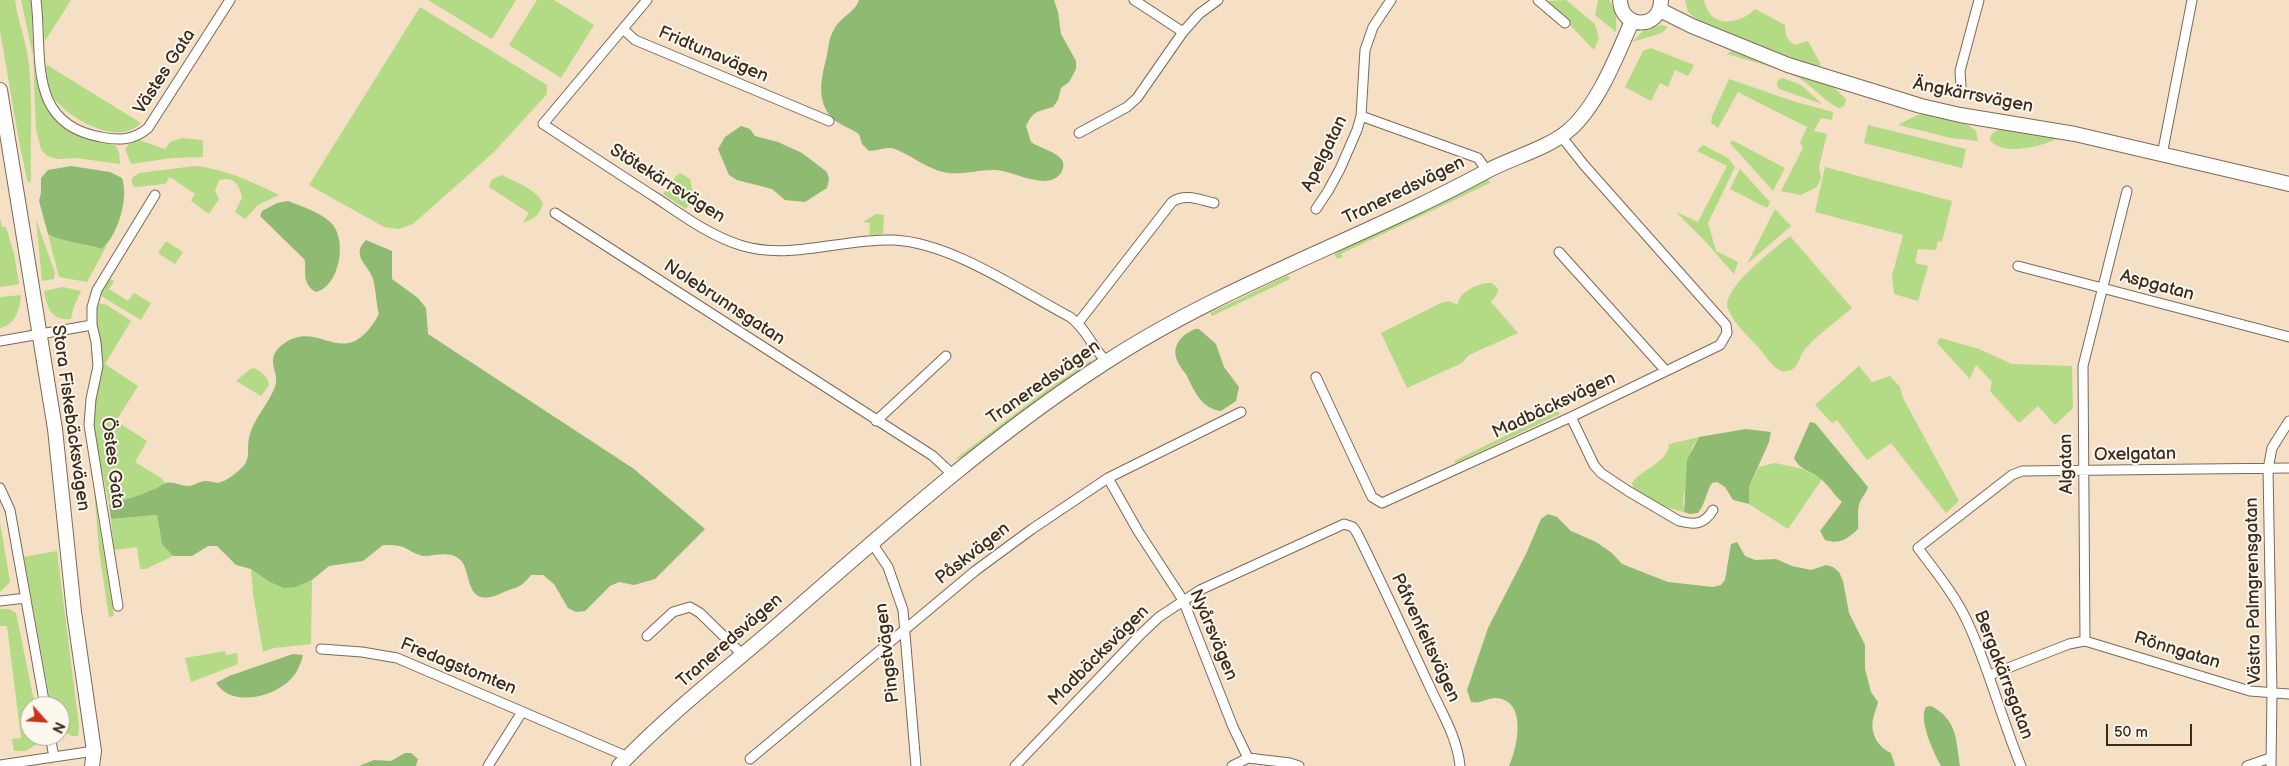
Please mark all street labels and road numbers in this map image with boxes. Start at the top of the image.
street label: Fridtunavägen [655,22,771,88]
street label: Västes Gata [129,25,201,119]
street label: Ängkärrsvägen [1911,74,2035,118]
street label: Apelgatan [1297,112,1353,196]
street label: Stötekärrsvägen [605,140,729,228]
street label: Traneredsvägen [1340,152,1468,230]
street label: Nolebrunnsgatan [659,256,789,350]
street label: Aspgatan [2118,266,2196,306]
street label: Stora Fiskebäcksvägen [46,323,94,513]
street label: Traneredsvägen [983,336,1105,430]
street label: Madbäcksvägen [1489,368,1619,444]
street label: Östes Gata [96,416,128,510]
street label: Algatan [2056,433,2078,495]
street label: Oxelgatan [2094,443,2176,467]
street label: Västra Palmgrensgatan [2242,497,2266,685]
street label: Påskvägen [932,518,1014,590]
street label: Påfvenfeltsvägen [1386,570,1464,706]
street label: Nyårsvägen [1184,586,1242,684]
street label: Traneredsvägen [673,589,787,693]
street label: Madbäcksvägen [1044,601,1154,711]
street label: Pingstvägen [871,602,905,704]
street label: Bergakärrsgatan [1968,608,2038,742]
street label: Rönngatan [2131,628,2223,674]
street label: Fredagstomten [397,634,519,700]

